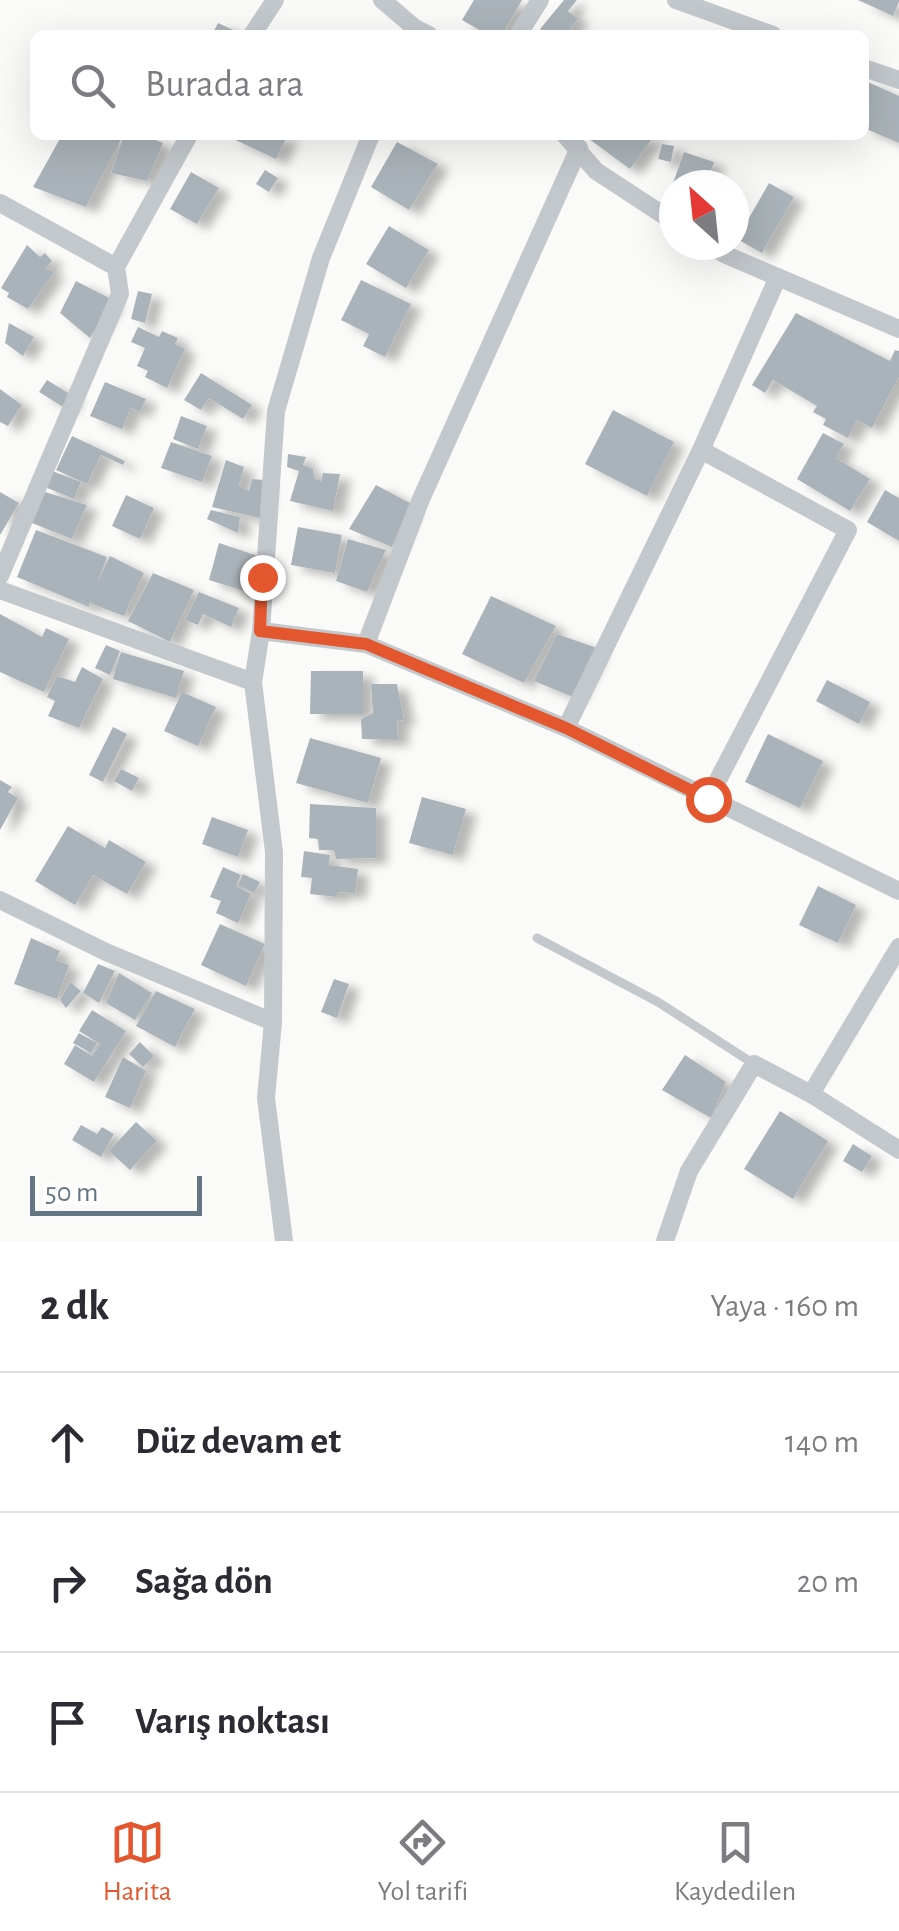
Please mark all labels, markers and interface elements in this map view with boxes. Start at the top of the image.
search box [30,30,869,140]
icon: search [65,58,120,113]
text: Burada ara [145,66,304,104]
north arrow [659,170,749,260]
route end [240,555,286,601]
route start [686,777,732,823]
scale bar [30,1171,202,1216]
text: 50 m [45,1179,99,1207]
text: 2 dk [40,1285,109,1327]
text: Yaya · 160 m [710,1290,859,1322]
icon: ahead [40,1415,95,1470]
text: Düz devam et [135,1423,341,1461]
text: 140 m [785,1426,859,1458]
icon: right [40,1555,95,1610]
text: Sağa dön [135,1563,273,1601]
text: 20 m [797,1566,859,1598]
icon: arrive [40,1695,95,1750]
text: Varış noktası [135,1703,330,1741]
tab: Harita [103,1815,172,1909]
tab: Yol tarifi [377,1815,468,1909]
tab: Kaydedilen [674,1815,796,1909]

